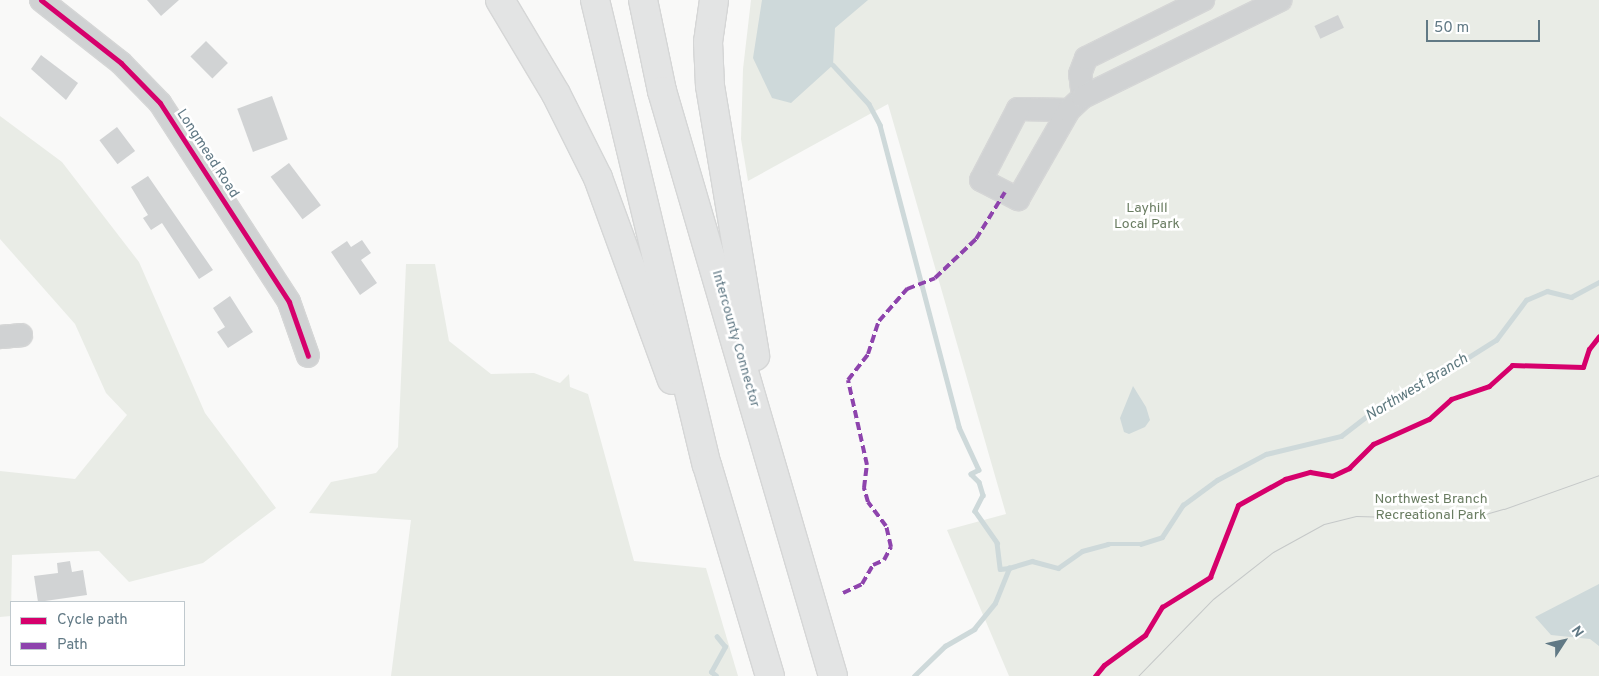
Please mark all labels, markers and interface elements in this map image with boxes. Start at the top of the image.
scale bar [1429,10,1543,42]
text: 50 m [1434,19,1469,38]
street label: Longmead Road [172,107,242,201]
park label: Layhill Local Park [1114,201,1180,233]
street label: Intercounty Connector [707,269,763,409]
water label: Northwest Branch [1363,350,1471,426]
park label: Northwest Branch Recreational Park [1374,492,1488,524]
legend [10,601,185,666]
text: Cycle path [57,611,128,630]
north arrow [1539,616,1589,666]
text: N [1567,623,1587,641]
text: Path [57,636,88,655]

